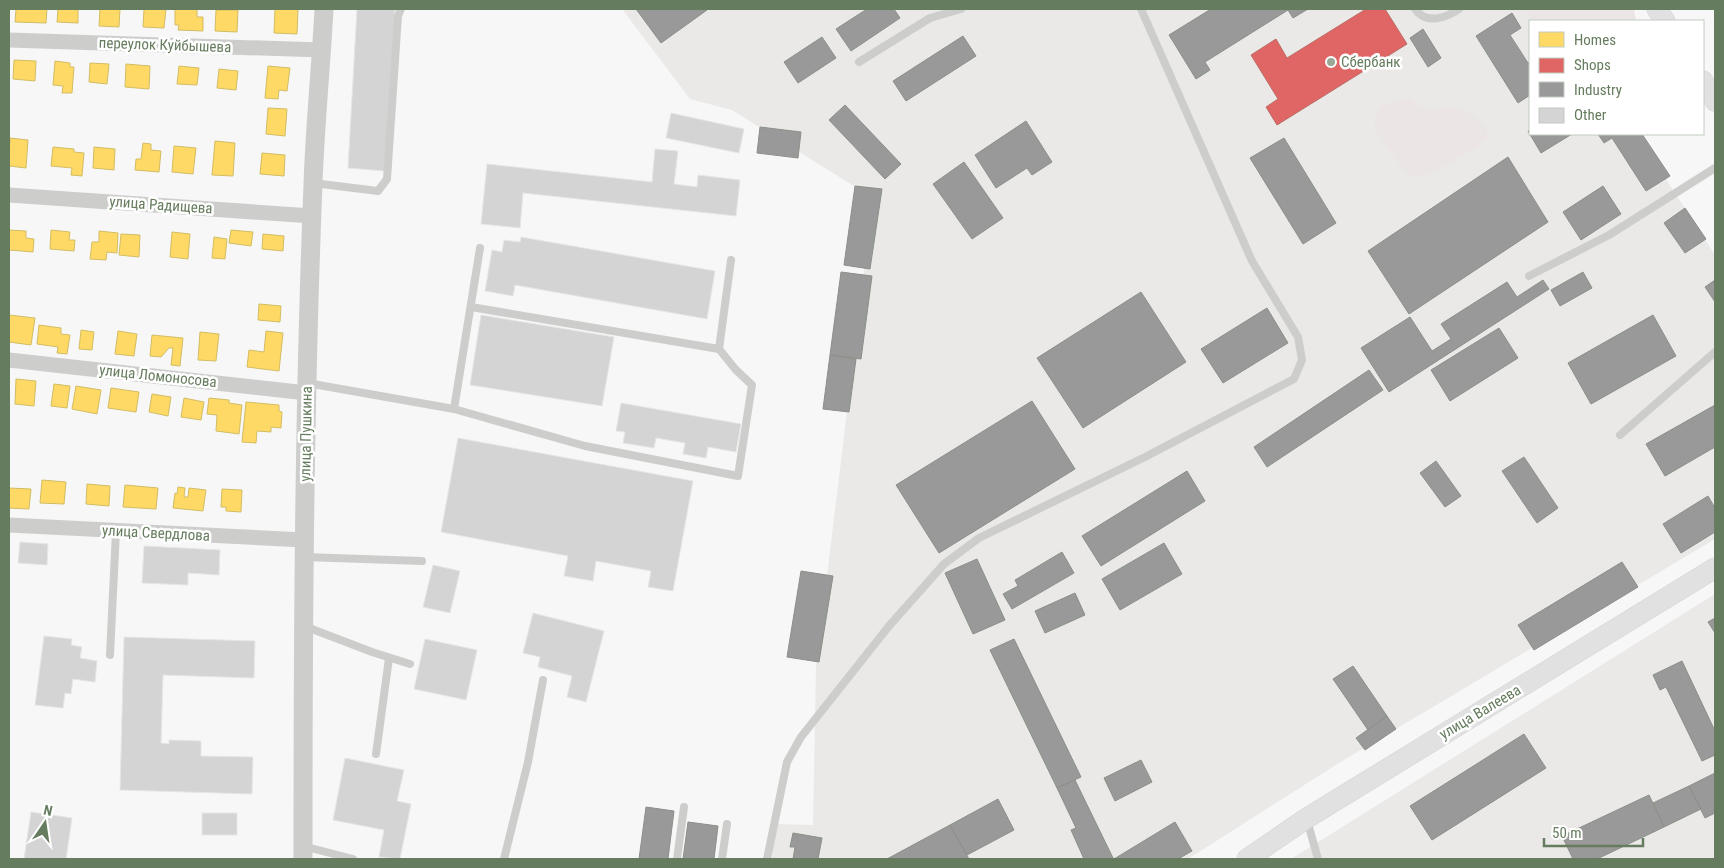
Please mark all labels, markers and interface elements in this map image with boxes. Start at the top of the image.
legend [1529,20,1704,135]
text: Homes [1574,31,1616,49]
street label: переулок Куйбышева [98,34,232,56]
place label: Сбербанк [1341,53,1401,71]
marker: Сбербанк [1325,56,1337,68]
text: Shops [1574,56,1611,74]
text: Industry [1574,81,1622,99]
text: Other [1574,106,1607,124]
street label: улица Радищева [109,192,213,218]
street label: улица Ломоносова [98,361,218,391]
street label: улица Пушкина [296,386,316,482]
street label: улица Свердлова [102,521,210,545]
street label: улица Валеева [1436,681,1524,743]
north arrow [20,798,70,848]
text: N [42,802,54,819]
scale bar [1544,816,1643,848]
text: 50 m [1552,824,1582,842]

